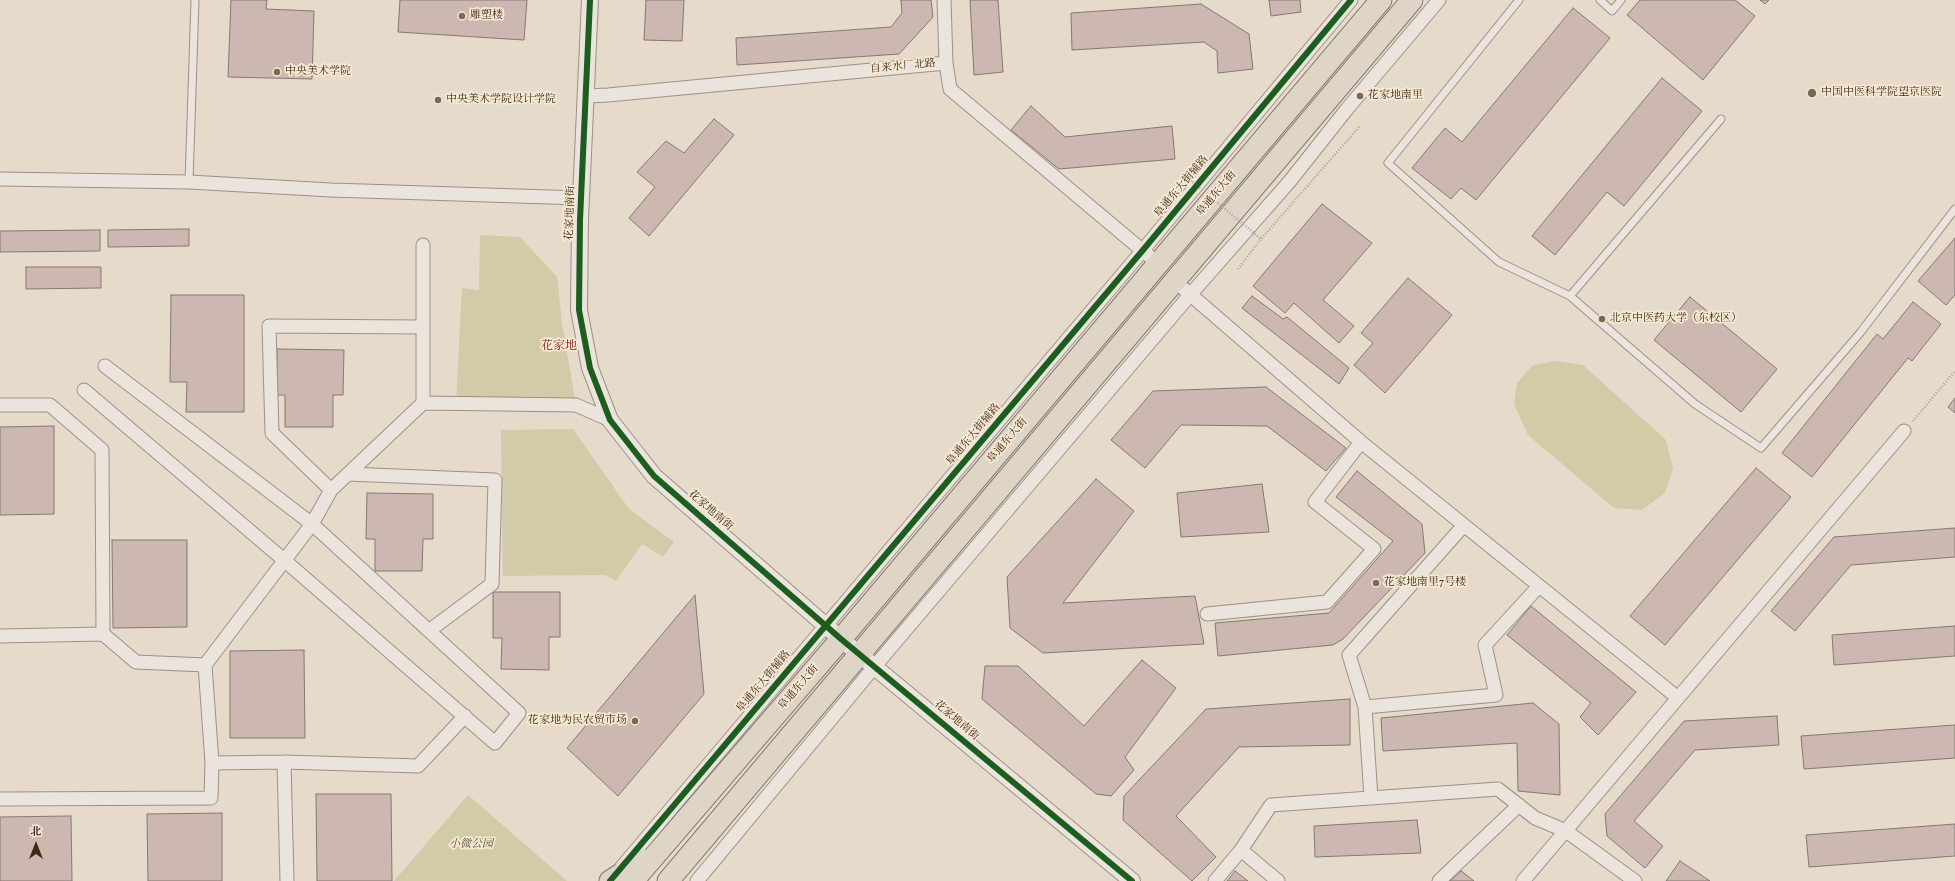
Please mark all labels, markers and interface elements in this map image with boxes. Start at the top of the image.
place label: 雕塑楼 [470,9,503,23]
marker: 雕塑楼 [457,11,467,21]
street label: 自来水厂北路 [870,58,936,76]
place label: 中央美术学院 [285,65,351,79]
marker: 中央美术学院 [272,67,282,77]
place label: 中国中医科学院望京医院 [1821,86,1942,100]
marker: 中国中医科学院望京医院 [1806,87,1818,99]
place label: 花家地南里 [1368,89,1423,103]
marker: 花家地南里 [1355,91,1365,101]
place label: 中央美术学院设计学院 [446,93,556,107]
marker: 中央美术学院设计学院 [433,95,443,105]
street label: 阜通东大街辅路 [1152,153,1212,221]
street label: 阜通东大街 [1194,169,1240,219]
street label: 花家地南街 [563,185,579,241]
place label: 北京中医药大学（东校区） [1610,312,1742,326]
marker: 北京中医药大学（东校区） [1597,314,1607,324]
district label: 花家地 [541,340,577,354]
street label: 阜通东大街辅路 [944,401,1004,469]
street label: 阜通东大街 [985,416,1031,466]
street label: 花家地南街 [685,488,735,534]
place label: 花家地南里7号楼 [1384,576,1466,590]
marker: 花家地南里7号楼 [1371,578,1381,588]
street label: 阜通东大街辅路 [734,648,794,716]
street label: 阜通东大街 [776,663,822,713]
street label: 花家地南街 [931,698,981,744]
place label: 花家地为民农贸市场 [528,714,627,728]
marker: 花家地为民农贸市场 [630,716,640,726]
north arrow [16,825,56,865]
text: 北 [31,825,42,840]
park label: 小微公园 [449,838,493,852]

